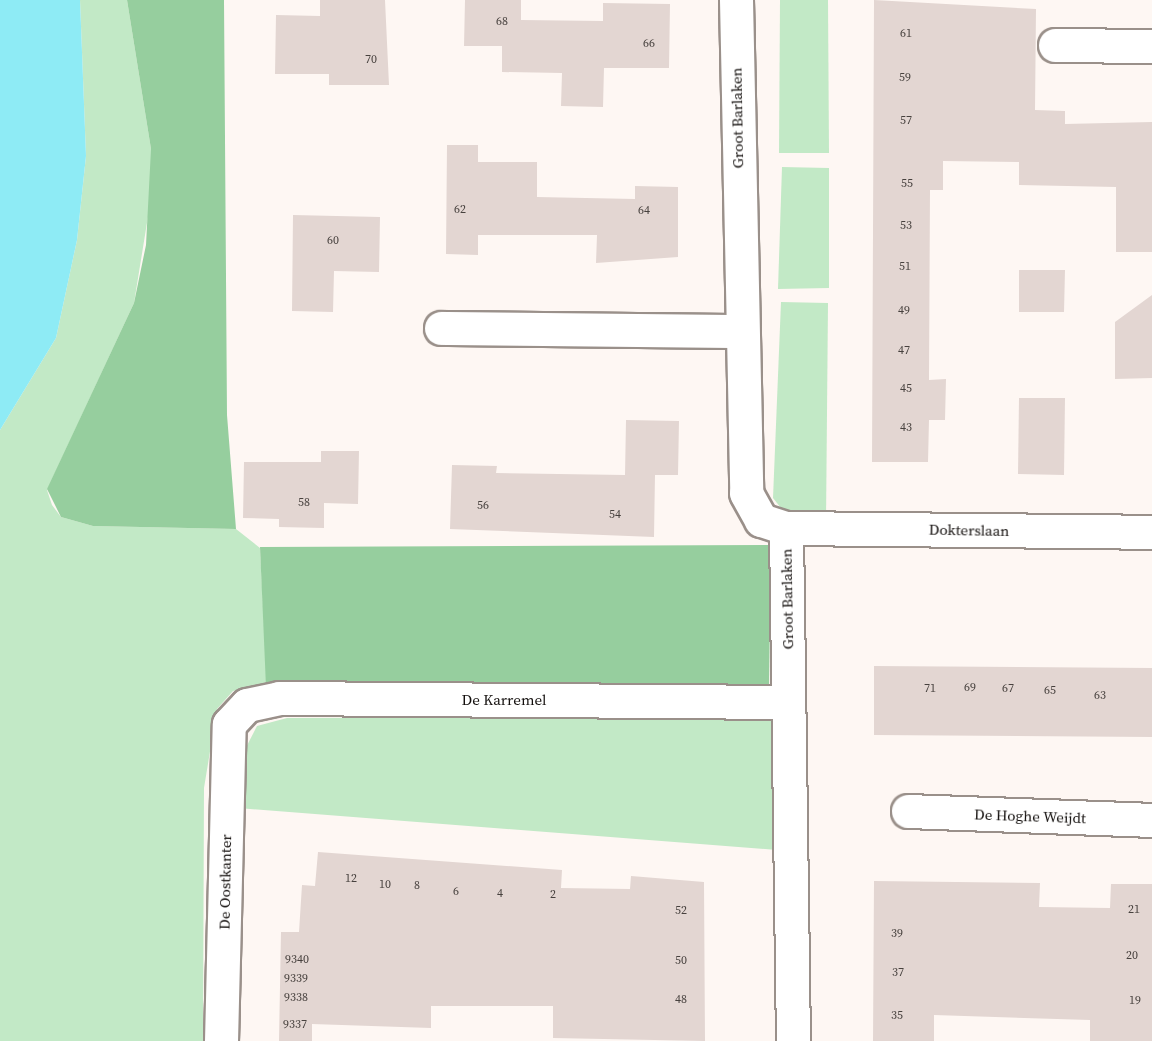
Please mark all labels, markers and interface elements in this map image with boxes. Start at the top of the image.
house number: 68 [496,15,508,29]
house number: 61 [900,27,912,41]
house number: 66 [643,37,655,51]
house number: 70 [365,53,377,67]
street label: Groot Barlaken [727,67,747,169]
house number: 59 [899,71,911,85]
house number: 57 [900,114,912,128]
house number: 55 [901,177,913,191]
house number: 62 [454,203,466,217]
house number: 64 [638,204,650,218]
house number: 53 [900,219,912,233]
house number: 60 [327,234,339,248]
house number: 51 [899,260,911,274]
house number: 49 [898,304,910,318]
house number: 47 [898,344,910,358]
house number: 45 [900,382,912,396]
house number: 43 [900,421,912,435]
house number: 58 [298,496,310,510]
house number: 56 [477,499,489,513]
house number: 54 [609,508,621,522]
street label: Dokterslaan [929,520,1009,540]
street label: Groot Barlaken [777,548,797,650]
house number: 69 [964,681,976,695]
house number: 71 [924,682,936,696]
house number: 67 [1002,682,1014,696]
house number: 65 [1044,684,1056,698]
house number: 63 [1094,689,1106,703]
street label: De Karremel [462,691,546,709]
street label: De Hoghe Weijdt [974,805,1086,827]
street label: De Oostkanter [215,834,235,930]
house number: 12 [345,872,357,886]
house number: 10 [379,878,391,892]
house number: 8 [414,879,420,893]
house number: 6 [453,885,459,899]
house number: 4 [497,887,503,901]
house number: 2 [550,888,556,902]
house number: 21 [1128,903,1140,917]
house number: 52 [675,904,687,918]
house number: 39 [891,927,903,941]
house number: 20 [1126,949,1138,963]
house number: 9340 [285,953,309,967]
house number: 50 [675,954,687,968]
house number: 37 [892,966,904,980]
house number: 9339 [284,972,308,986]
house number: 9338 [284,991,308,1005]
house number: 48 [675,993,687,1007]
house number: 19 [1129,994,1141,1008]
house number: 35 [891,1009,903,1023]
house number: 9337 [283,1018,307,1032]

